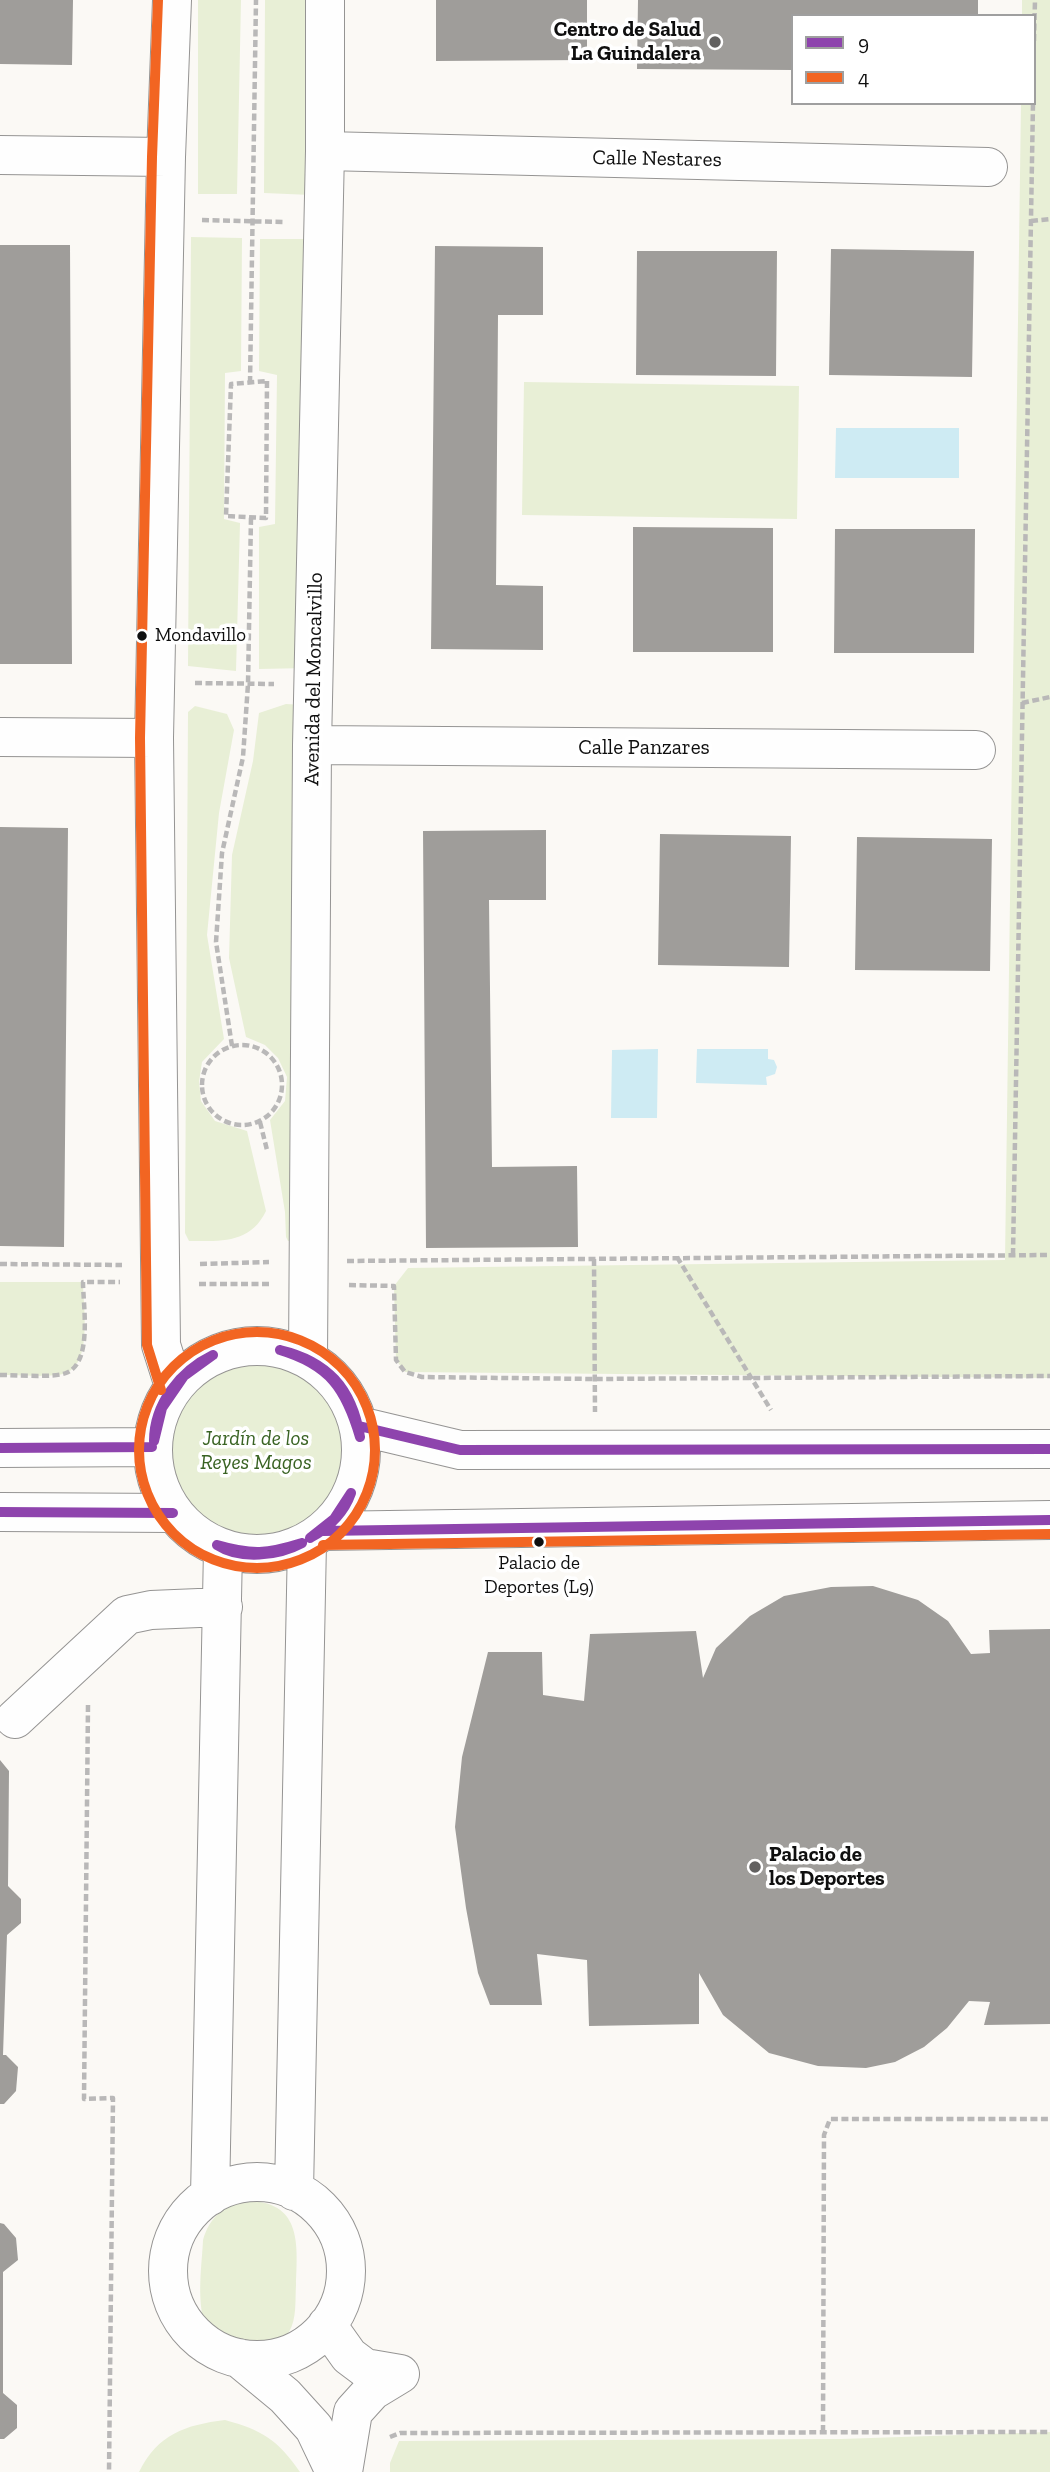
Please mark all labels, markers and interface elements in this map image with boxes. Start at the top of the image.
legend [791,14,1036,105]
place label: Centro de Salud La Guindalera [554,17,701,67]
text: 9 [858,30,869,55]
marker: Centro de Salud La Guindalera [707,34,723,50]
text: 4 [858,65,869,90]
street label: Calle Nestares [592,145,722,173]
street label: Avenida del Moncalvillo [300,572,328,786]
place label: Mondavillo [155,625,246,647]
marker: Mondavillo [135,629,149,643]
street label: Calle Panzares [578,735,710,761]
park label: Jardín de los Reyes Magos [200,1426,312,1476]
marker: Palacio de Deportes (L9) [532,1535,546,1549]
place label: Palacio de Deportes (L9) [484,1553,594,1597]
place label: Palacio de los Deportes [769,1842,885,1892]
marker: Palacio de los Deportes [747,1859,763,1875]

